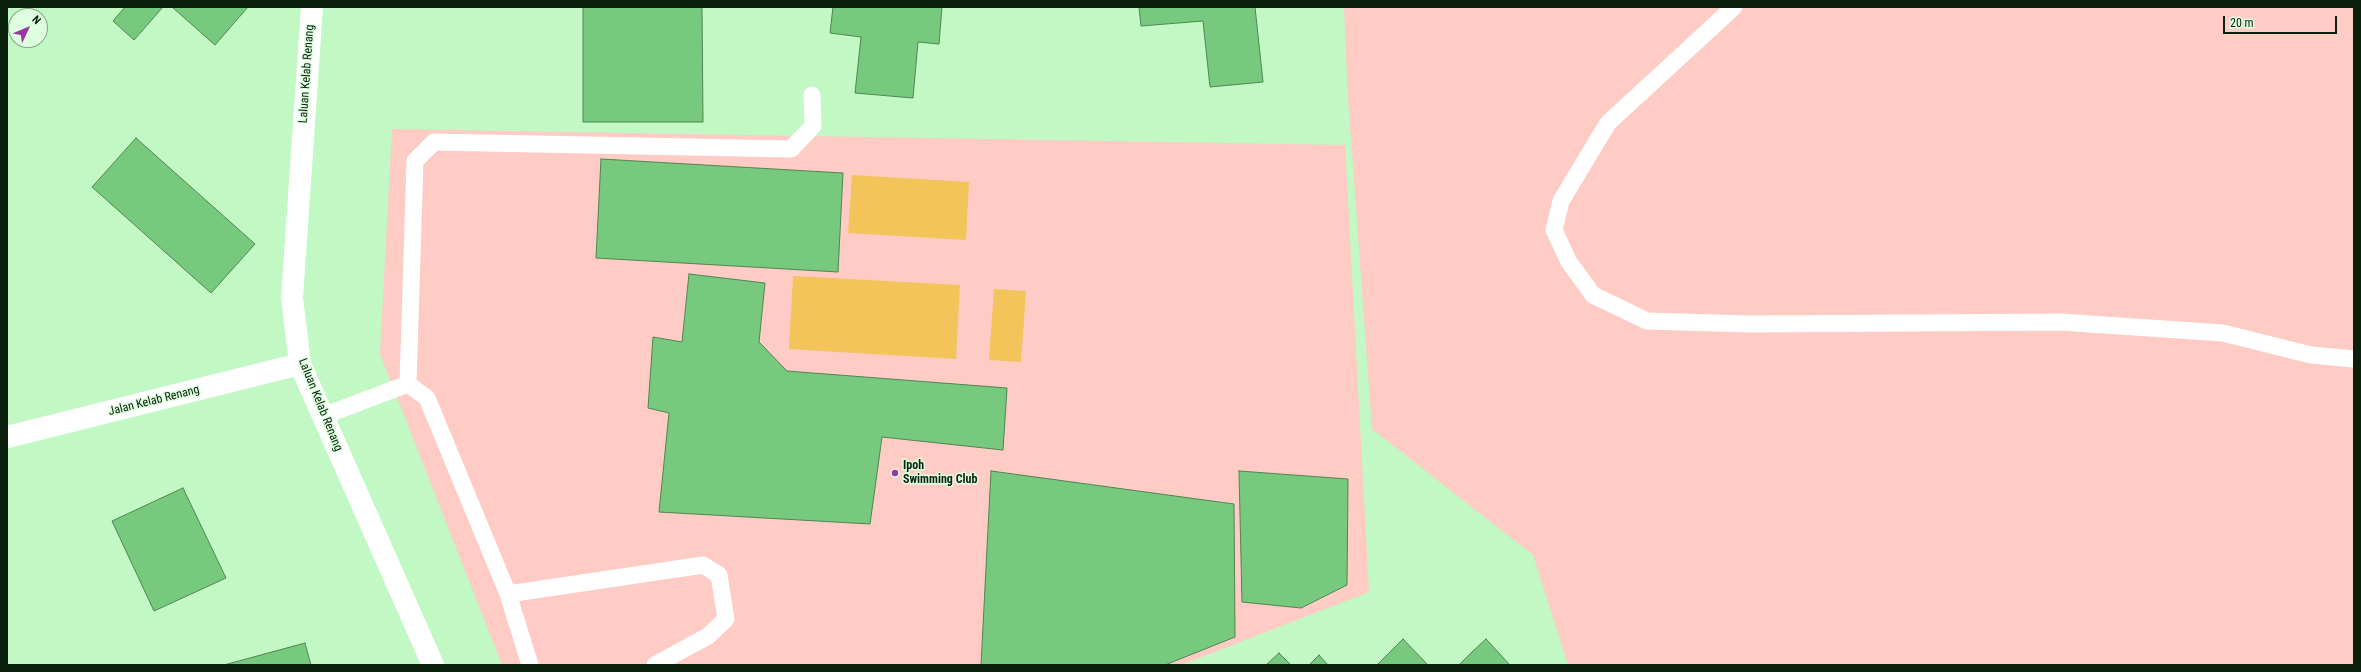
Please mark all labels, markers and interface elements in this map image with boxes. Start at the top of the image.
north arrow [8,8,48,48]
scale bar [2225,8,2339,34]
text: N [29,13,43,27]
text: 20 m [2230,16,2254,30]
street label: Laluan Kelab Renang [296,24,318,124]
street label: Laluan Kelab Renang [295,356,345,454]
street label: Jalan Kelab Renang [107,383,201,419]
place label: Ipoh Swimming Club [903,459,977,487]
marker: Ipoh Swimming Club [890,468,900,478]

